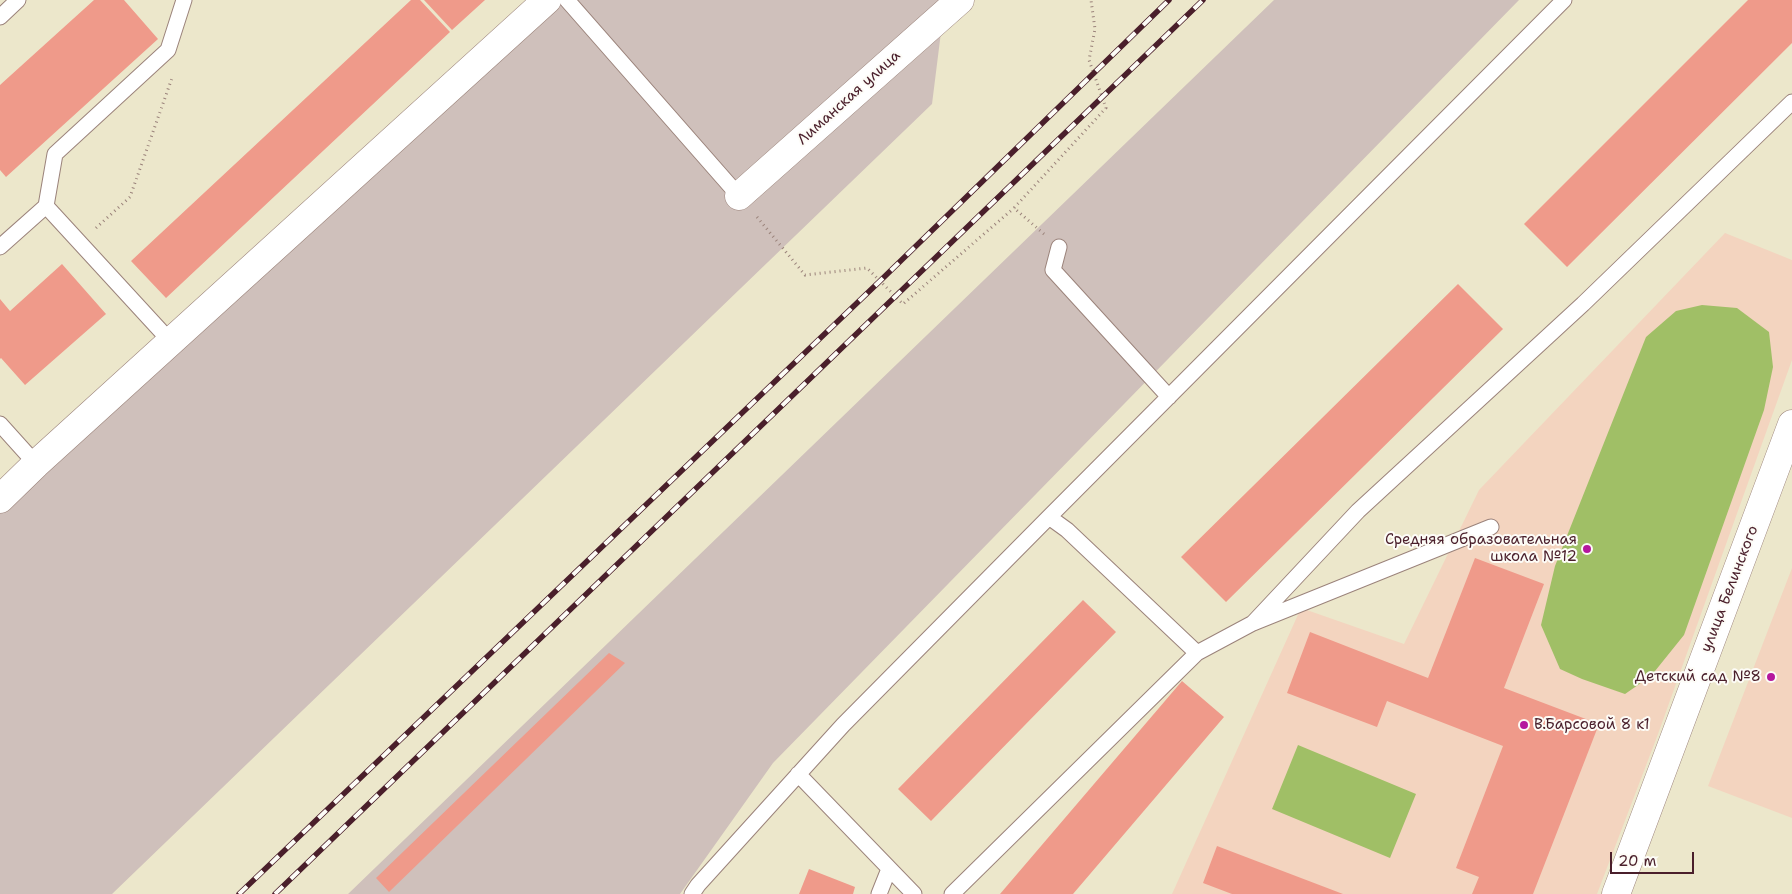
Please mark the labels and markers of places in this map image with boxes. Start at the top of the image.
place label: Средняя образовательная школа №12 [1385,531,1577,566]
marker: Средняя образовательная школа №12 [1581,543,1593,555]
place label: Детский сад №8 [1635,668,1761,686]
marker: Детский сад №8 [1765,671,1777,683]
place label: В.Барсовой 8 к1 [1534,716,1650,734]
marker: В.Барсовой 8 к1 [1518,719,1530,731]

